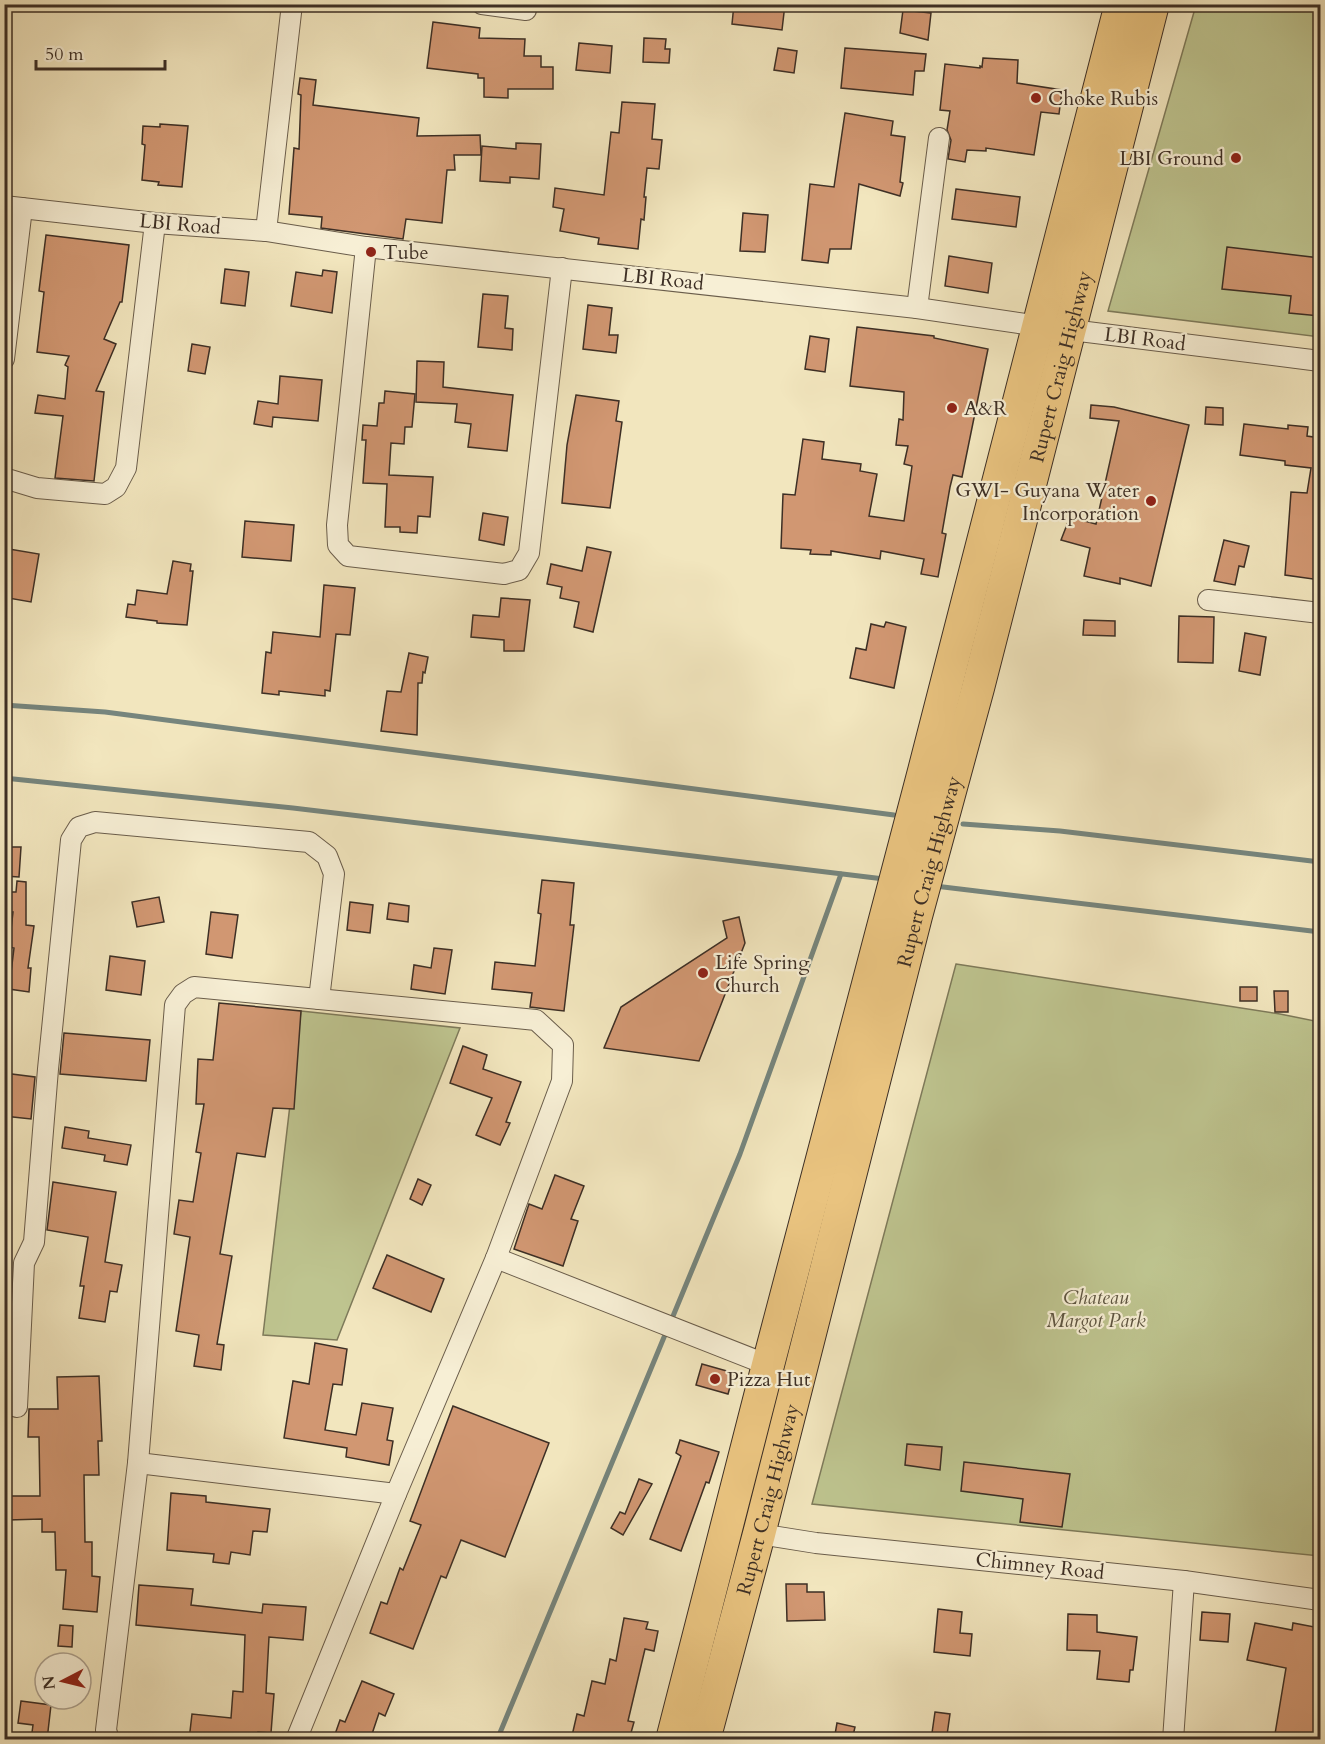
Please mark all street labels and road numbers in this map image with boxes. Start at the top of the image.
street label: LBI Road [138,207,222,241]
street label: LBI Road [621,261,705,297]
street label: Rupert Craig Highway [1023,267,1098,465]
street label: LBI Road [1103,321,1188,357]
street label: Rupert Craig Highway [890,773,967,970]
street label: Rupert Craig Highway [730,1400,805,1598]
street label: Chimney Road [974,1546,1106,1586]

